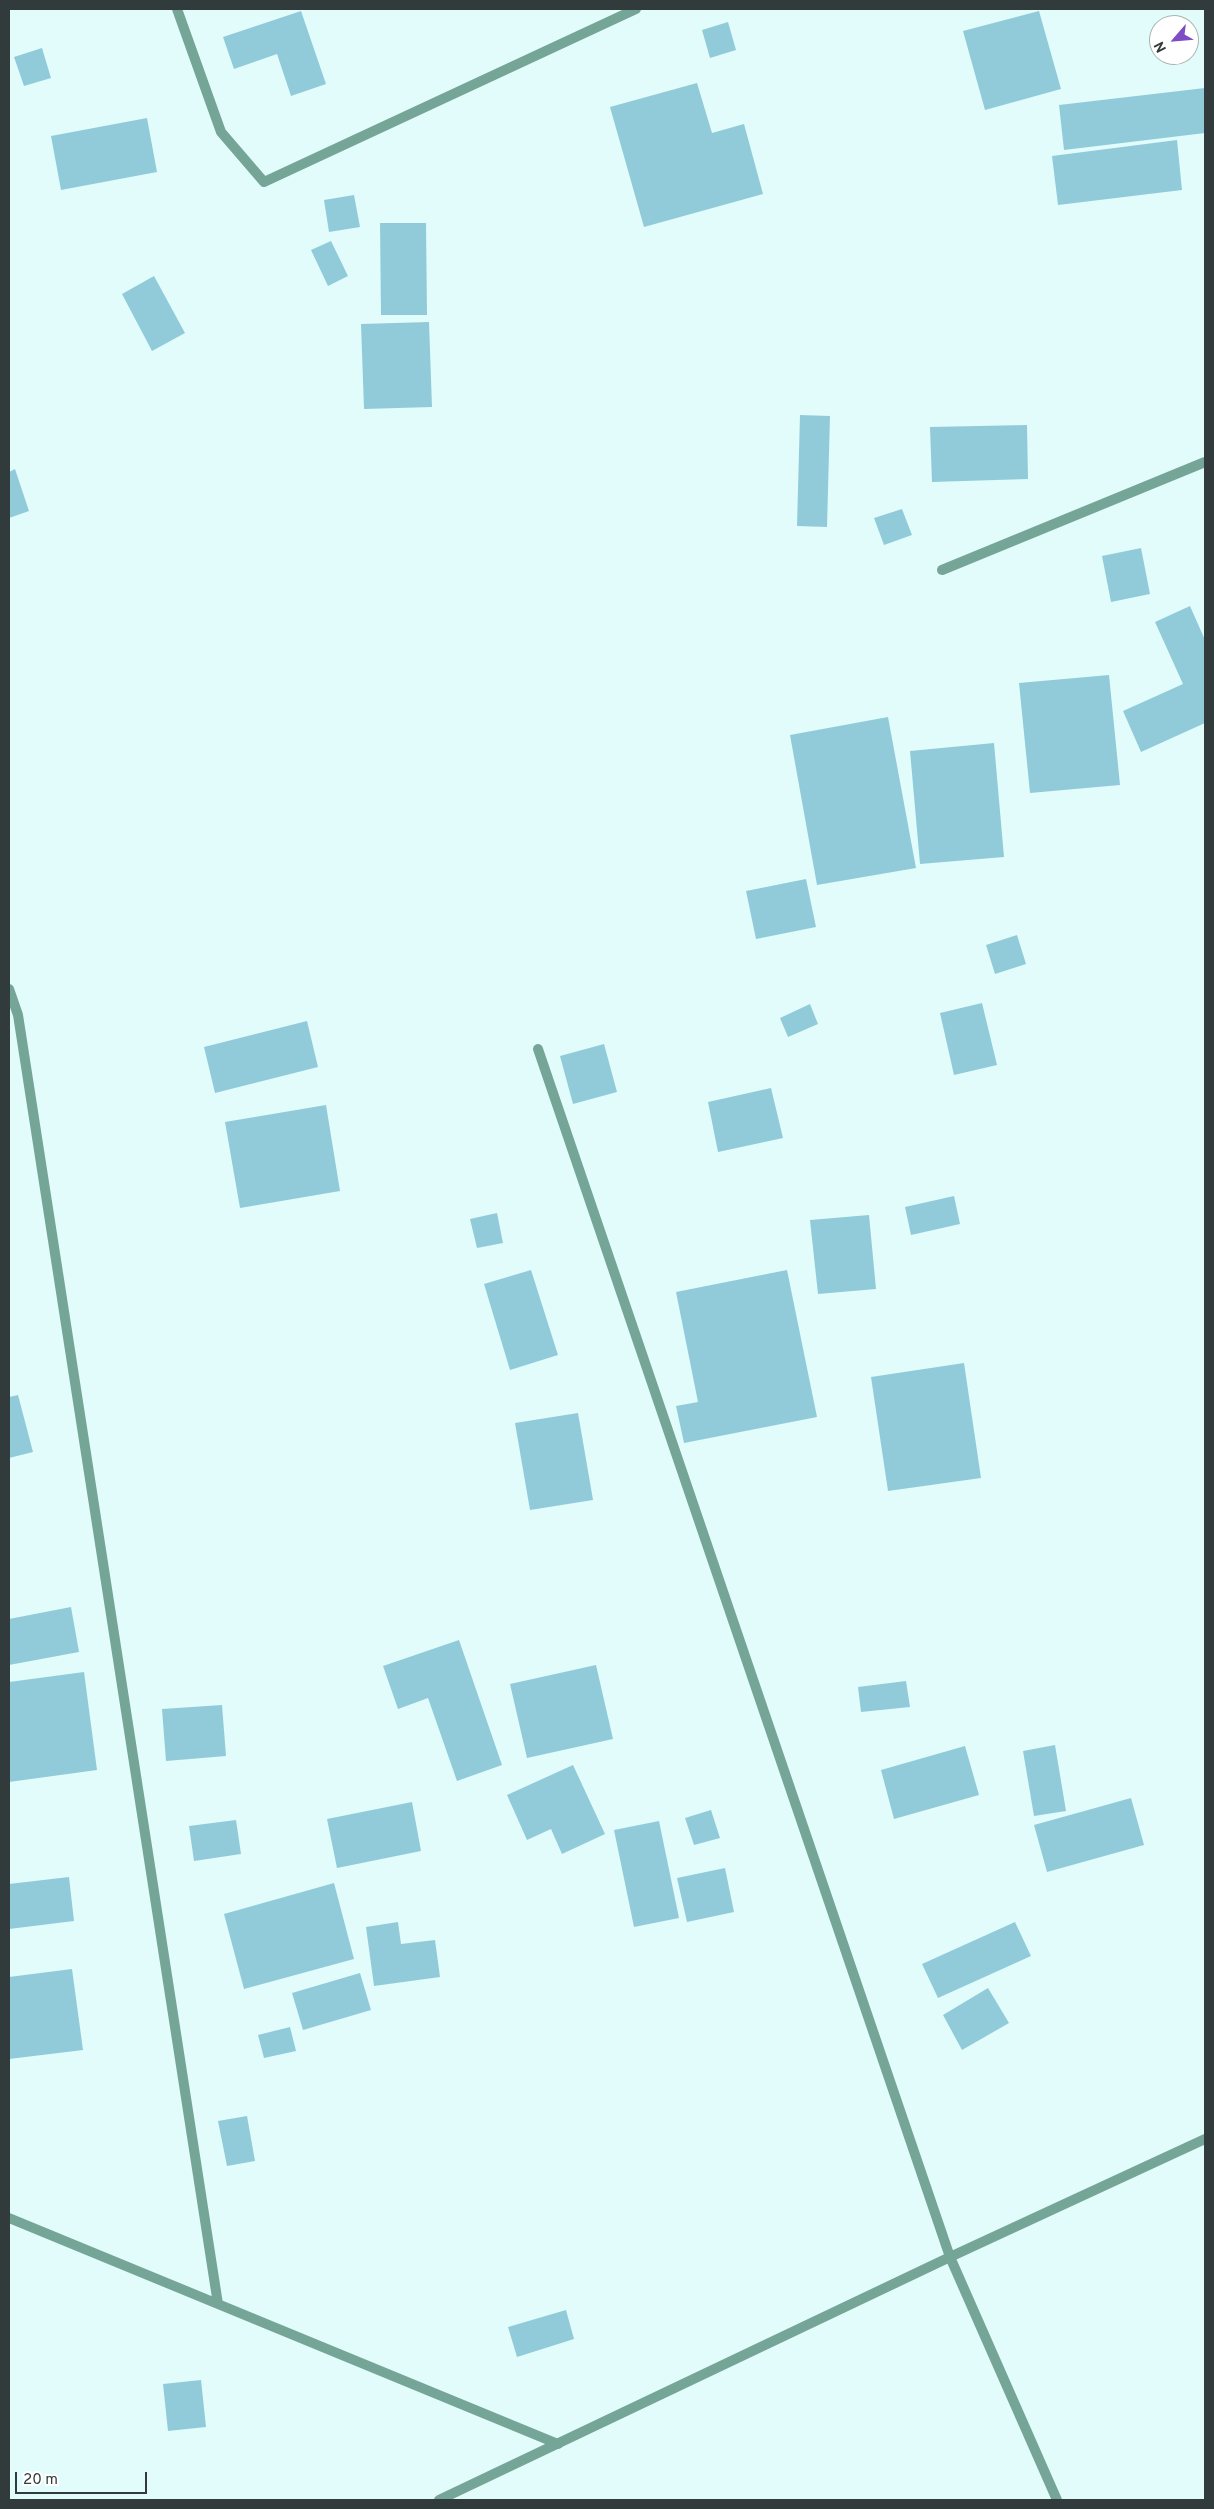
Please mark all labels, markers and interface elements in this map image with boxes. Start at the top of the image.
north arrow [1149,15,1199,65]
text: N [1151,38,1171,55]
scale bar [18,2462,150,2494]
text: 20 m [23,2471,58,2490]

